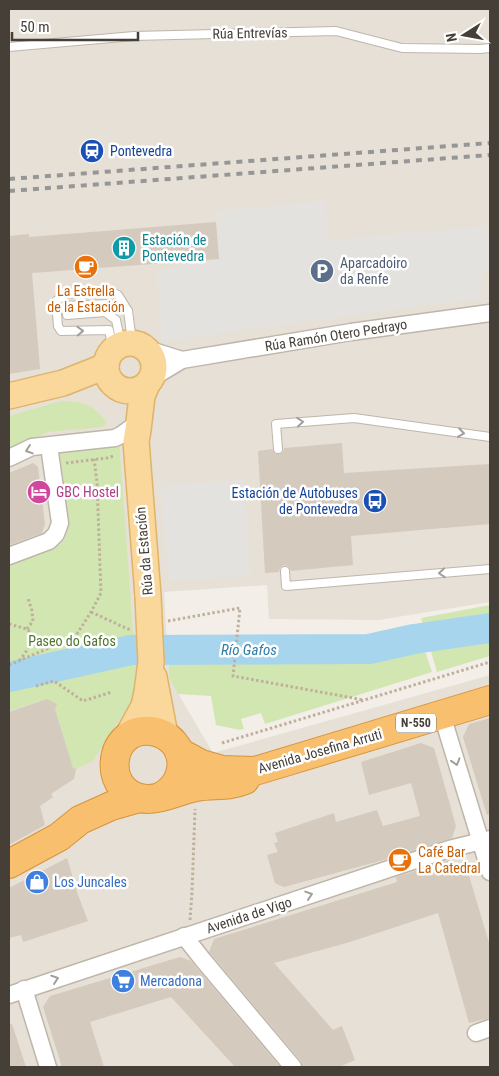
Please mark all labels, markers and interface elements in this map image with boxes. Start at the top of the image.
scale bar [12,10,139,42]
north arrow [439,10,489,60]
text: 50 m [20,18,50,36]
street label: Rúa Entrevías [212,24,288,42]
text: N [443,32,460,43]
station icon: Pontevedra [79,138,105,164]
place label: Pontevedra [110,143,172,159]
place label: Estación de Pontevedra [142,232,207,264]
building icon: Estación de Pontevedra [111,235,137,261]
cafe icon: La Estrella de la Estación [73,254,99,280]
place label: Aparcadoiro da Renfe [340,255,407,287]
parking icon: Aparcadoiro da Renfe [309,258,335,284]
place label: La Estrella de la Estación [47,283,125,315]
street label: Rúa Ramón Otero Pedrayo [264,316,408,354]
one-way arrow [76,325,84,336]
one-way arrow [296,417,304,428]
one-way arrow [458,427,466,438]
one-way arrow [25,444,33,454]
hotel icon: GBC Hostel [26,479,52,505]
place label: GBC Hostel [56,484,119,500]
place label: Estación de Autobuses de Pontevedra [232,485,358,517]
bus stop icon: Estación de Autobuses de Pontevedra [362,488,388,514]
street label: Rúa da Estación [132,506,156,596]
one-way arrow [437,568,445,579]
park label: Paseo do Gafos [28,633,116,649]
water label: Río Gafos [221,641,277,659]
road number: N-550 [396,714,436,732]
street label: Avenida Josefina Arruti [256,726,384,776]
one-way arrow [451,757,461,765]
place label: Café Bar La Catedral [418,844,481,876]
cafe icon: Café Bar La Catedral [387,847,413,873]
shop icon: Los Juncales [24,869,50,895]
place label: Los Juncales [54,874,127,890]
one-way arrow [304,891,313,901]
street label: Avenida de Vigo [204,894,294,936]
supermarket icon: Mercadona [110,968,136,994]
place label: Mercadona [140,973,202,989]
one-way arrow [50,975,59,985]

